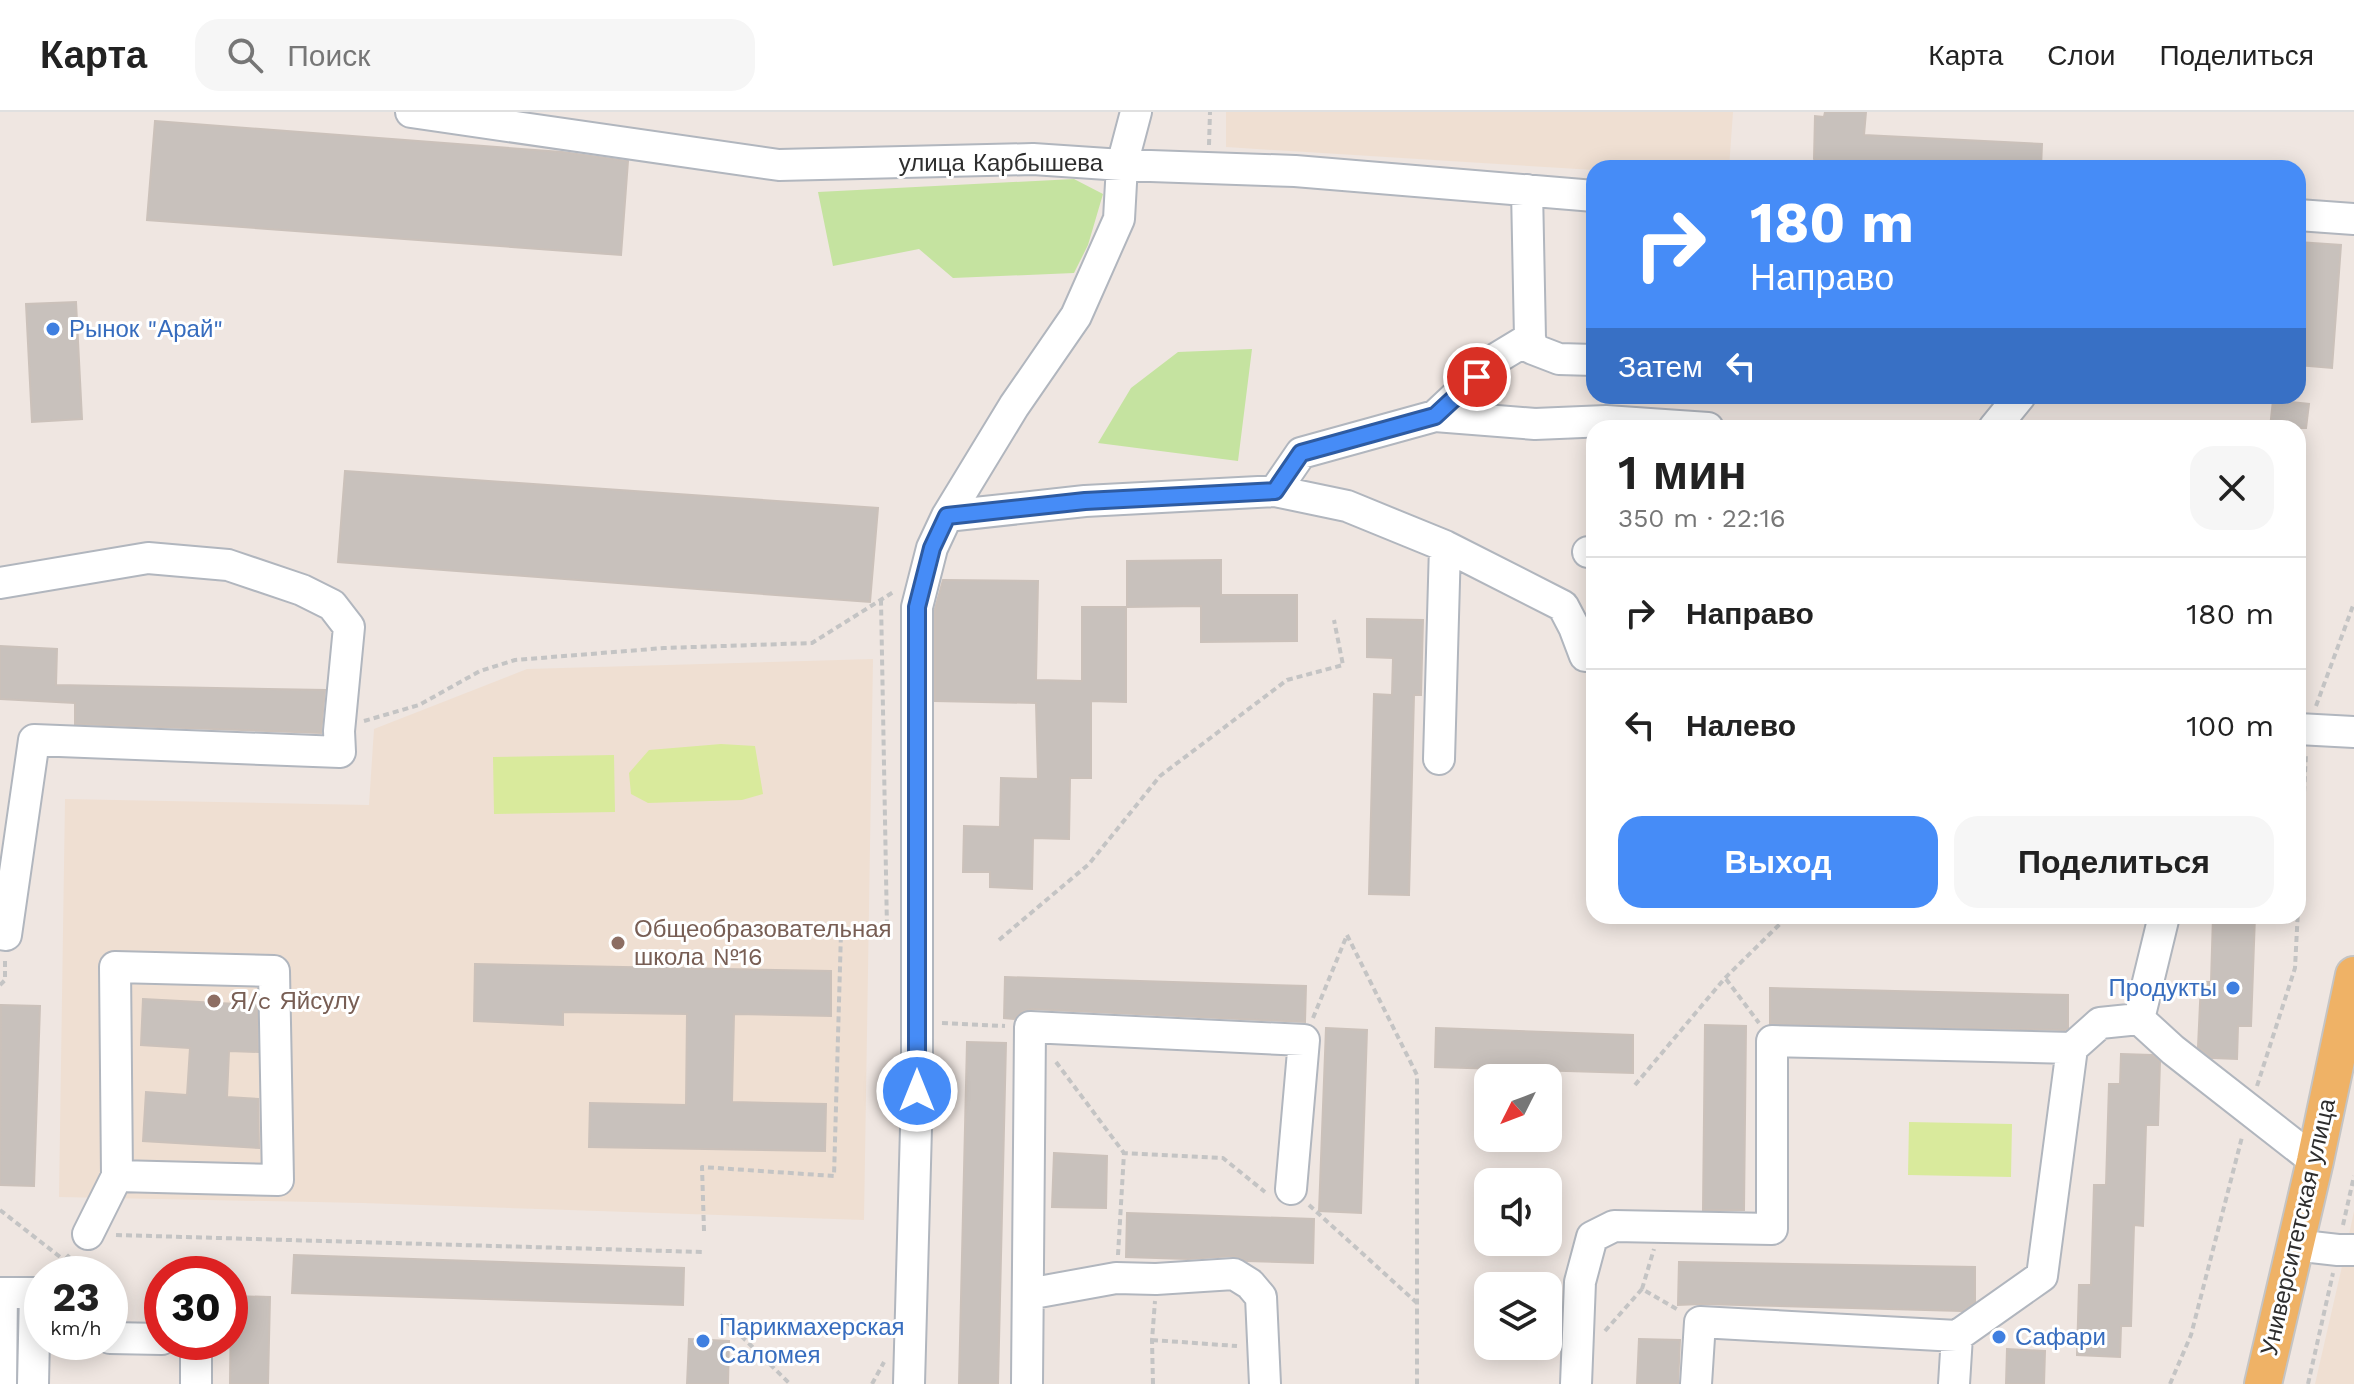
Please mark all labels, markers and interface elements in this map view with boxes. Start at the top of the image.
search box [195,19,755,91]
text: Карта [40,33,147,77]
icon: search [223,33,267,77]
text: Поиск [287,38,370,73]
text: Карта [1928,39,2003,72]
text: Слои [2047,39,2115,72]
text: Поделиться [2159,39,2314,72]
street label: улица Карбышева [899,149,1104,177]
text: 180 m [1750,190,1914,256]
icon: right [1618,192,1722,296]
text: Направо [1750,257,1894,299]
place label: Рынок "Арай" [69,315,223,343]
marker: Рынок "Арай" [44,320,62,338]
pin [1443,343,1511,411]
icon: left [1719,344,1763,388]
text: Затем [1618,349,1703,384]
icon: arrive [1455,355,1499,399]
text: 1 мин [1618,444,1747,501]
button: close [2190,446,2274,530]
text: 350 m · 22:16 [1618,503,1786,533]
icon: right [1618,591,1662,635]
text: Направо [1686,596,1814,631]
text: 180 m [2186,596,2274,631]
icon: left [1618,703,1662,747]
text: Налево [1686,708,1796,743]
text: 100 m [2186,708,2274,743]
button: Выход [1618,816,1938,908]
button: Поделиться [1954,816,2274,908]
place label: Общеобразовательная школа №16 [634,915,892,971]
marker: Общеобразовательная школа №16 [609,934,627,952]
place label: Продукты [2109,974,2217,1002]
marker: Продукты [2224,979,2242,997]
place label: Я/c Яйсулу [230,987,360,1015]
marker: Я/c Яйсулу [205,992,223,1010]
position arrow [875,1049,959,1133]
north arrow [1474,1064,1562,1152]
map controls [1474,1064,1562,1360]
street label: Университетская улица [2255,1095,2341,1358]
button: sound [1474,1168,1562,1256]
speed limit sign: 30 [144,1256,248,1360]
button: layers [1474,1272,1562,1360]
text: 23 [52,1274,100,1321]
place label: Парикмахерская Саломея [719,1313,905,1369]
text: km/h [50,1316,102,1340]
place label: Сафари [2015,1323,2106,1351]
marker: Сафари [1990,1328,2008,1346]
marker: Парикмахерская Саломея [694,1332,712,1350]

